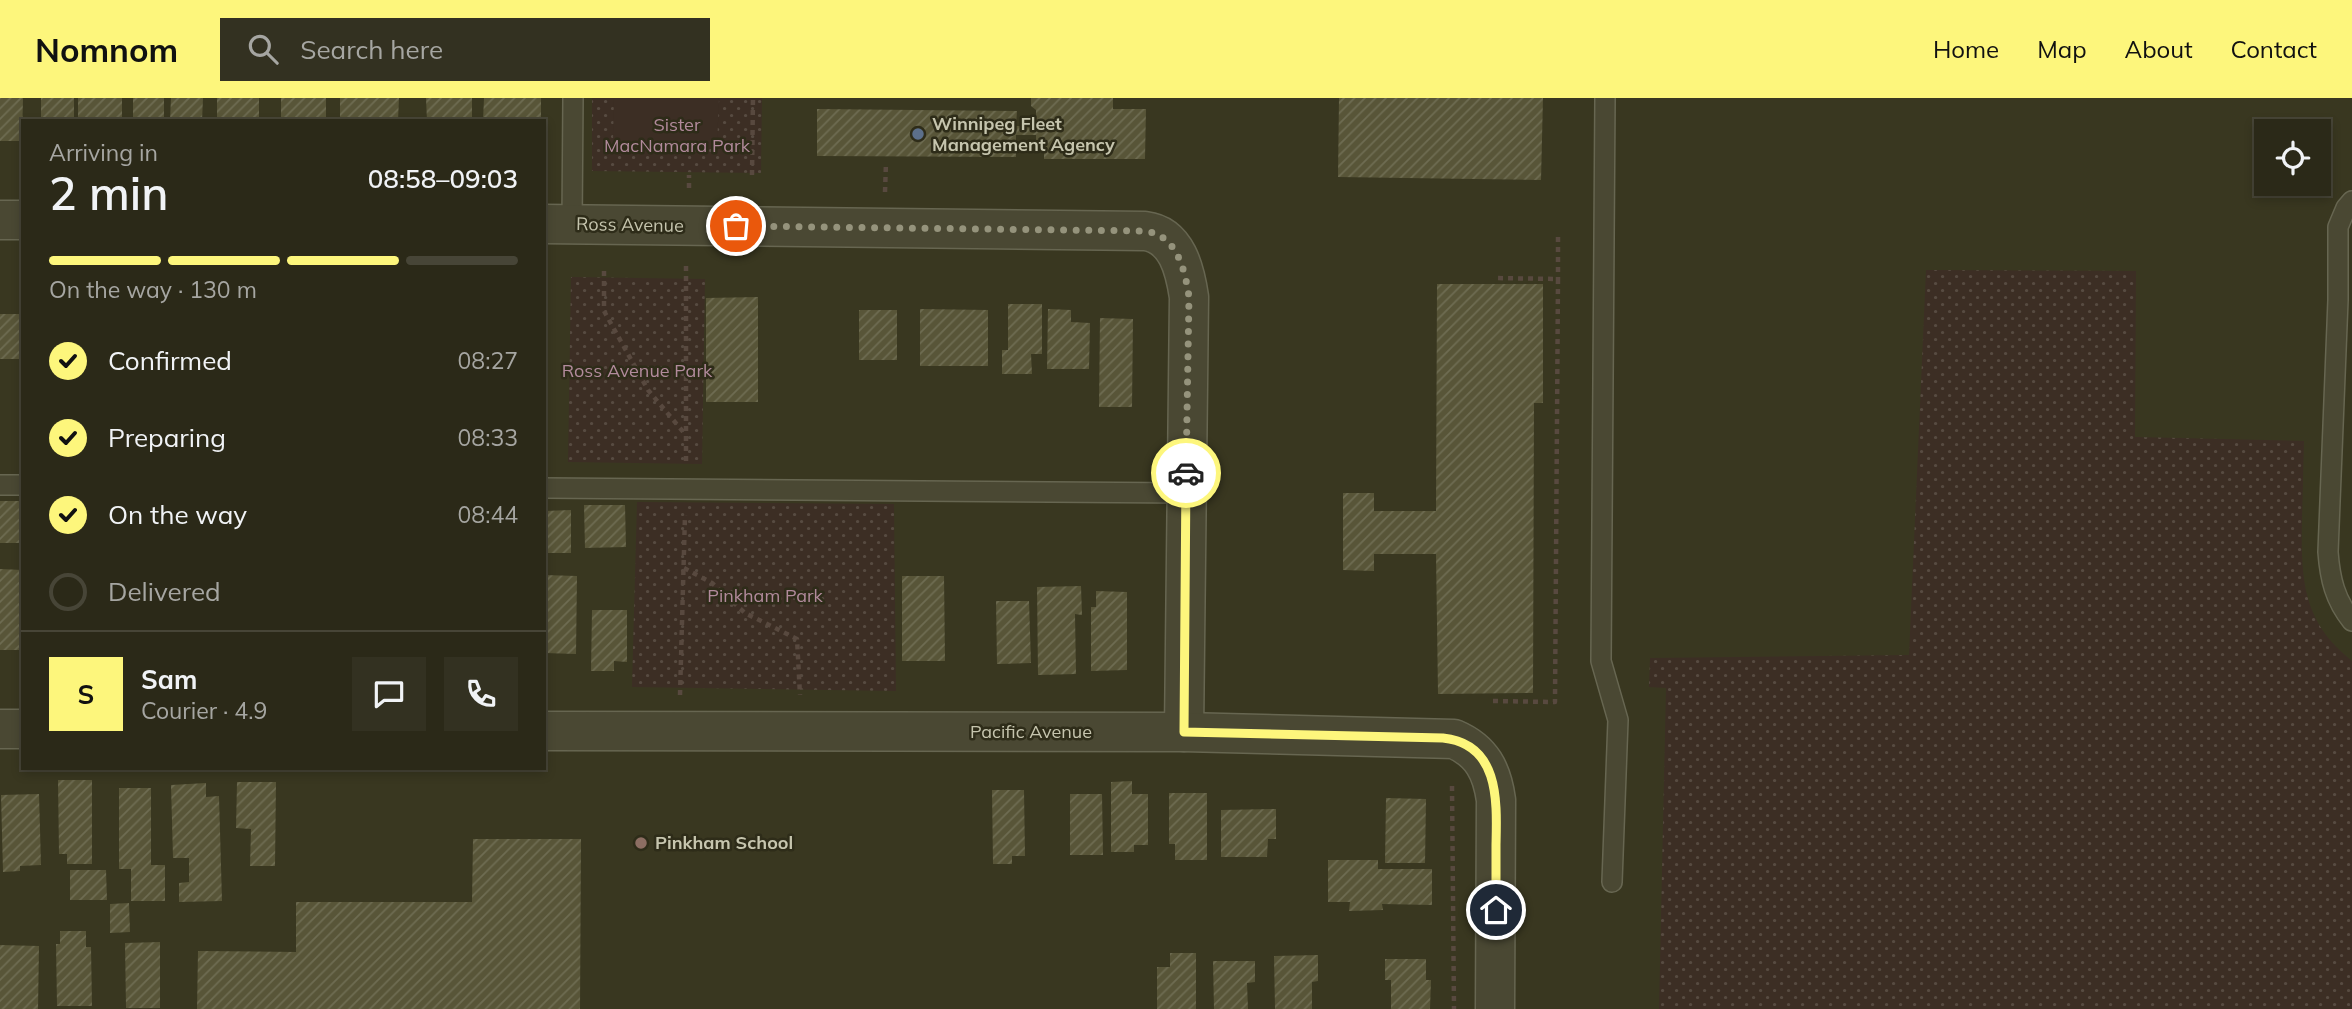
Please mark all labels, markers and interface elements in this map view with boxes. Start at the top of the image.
search box [220,18,710,81]
text: Nomnom [35,29,178,70]
icon: search [244,30,282,68]
text: Search here [300,33,443,66]
text: Home [1933,34,1999,64]
text: Map [2037,34,2087,64]
text: About [2125,34,2193,64]
text: Contact [2231,34,2317,64]
place label: Winnipeg Fleet Management Agency [932,112,1115,156]
park label: Sister MacNamara Park [604,113,751,157]
map controls [2254,119,2331,196]
button: locate [2254,119,2331,196]
marker: Winnipeg Fleet Management Agency [910,126,926,142]
text: Arriving in [49,138,158,167]
text: 08:58–09:03 [368,162,518,195]
text: 2 min [49,164,168,222]
pin [706,196,766,256]
icon: bag [717,207,755,245]
street label: Ross Avenue [576,212,684,237]
text: On the way · 130 m [49,275,257,304]
icon: check [49,342,87,380]
text: Confirmed [108,344,232,377]
text: 08:27 [458,346,518,375]
park label: Ross Avenue Park [562,359,713,382]
icon: check [49,419,87,457]
text: Preparing [108,421,226,454]
text: 08:33 [458,423,518,452]
courier [1151,438,1221,508]
icon: car [1167,454,1205,492]
icon: check [49,496,87,534]
text: On the way [108,498,247,531]
text: 08:44 [458,500,518,529]
text: Delivered [108,575,221,608]
park label: Pinkham Park [707,584,824,607]
button: chat [352,657,426,731]
button: phone [444,657,518,731]
text: Sam [141,663,197,696]
text: S [78,678,94,711]
text: Courier · 4.9 [141,696,267,725]
street label: Pacific Avenue [970,720,1092,743]
place label: Pinkham School [655,831,793,854]
marker: Pinkham School [633,835,649,851]
pin [1466,880,1526,940]
icon: home [1477,891,1515,929]

